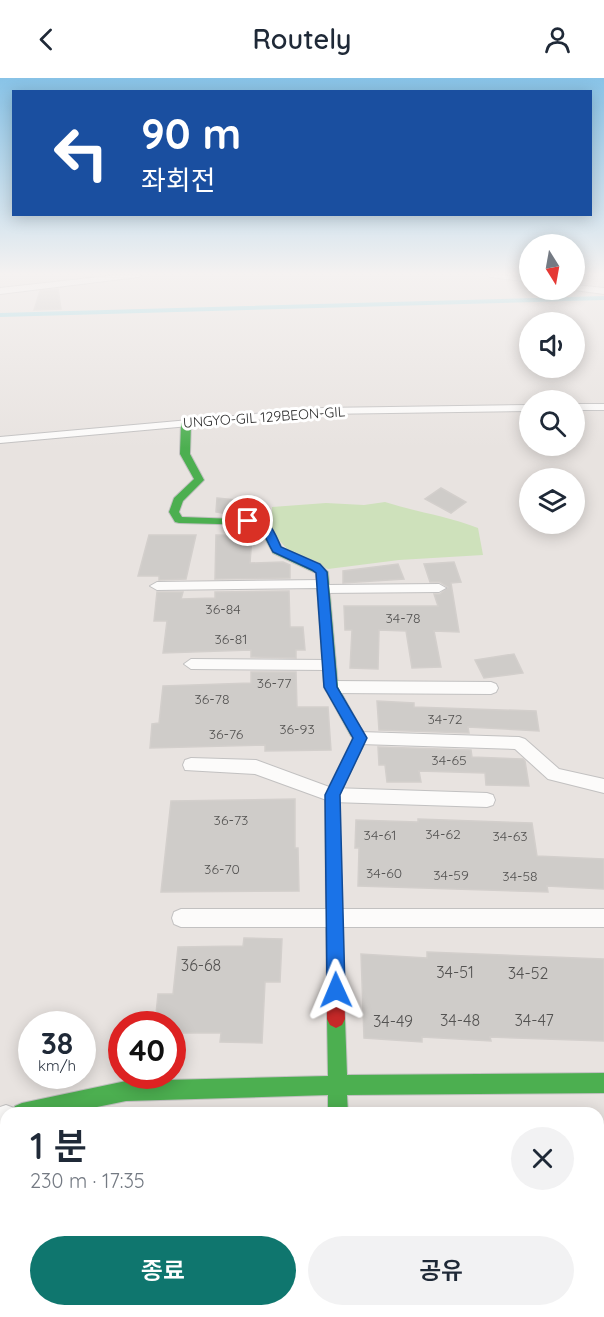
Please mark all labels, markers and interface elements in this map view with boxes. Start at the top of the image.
text: Routely [253,22,351,56]
icon: back [30,23,63,56]
icon: person [541,23,574,56]
text: 90 m [141,107,241,160]
icon: left [42,114,120,192]
text: 좌회전 [141,163,216,197]
north arrow [519,234,585,300]
map controls [519,234,585,534]
button: sound [519,312,585,378]
button: search [519,390,585,456]
street label: UNGYO-GIL 129BEON-GIL [182,402,346,432]
button: layers [519,468,585,534]
pin [222,495,273,546]
icon: arrive [231,504,264,537]
house number: 36-84 [205,600,241,618]
house number: 34-78 [386,609,420,627]
house number: 36-81 [214,630,248,648]
house number: 36-77 [257,674,291,692]
house number: 36-78 [194,690,230,708]
house number: 34-72 [427,710,463,728]
house number: 36-93 [279,720,315,738]
house number: 36-76 [209,725,244,743]
house number: 34-65 [431,751,467,769]
house number: 36-73 [214,811,248,829]
house number: 34-62 [425,825,461,843]
house number: 34-61 [364,826,396,844]
house number: 34-63 [492,827,528,845]
house number: 36-70 [204,860,240,878]
house number: 34-60 [366,864,402,882]
house number: 34-59 [433,866,469,884]
house number: 34-58 [502,867,538,885]
house number: 36-68 [181,955,221,975]
position arrow [304,958,368,1022]
house number: 34-51 [436,962,474,982]
house number: 34-52 [508,963,548,983]
house number: 34-48 [440,1010,480,1030]
house number: 34-47 [514,1010,554,1030]
speed limit sign: 40 [108,1011,186,1089]
house number: 34-49 [373,1011,413,1031]
text: 38 [41,1024,73,1062]
text: km/h [38,1056,76,1075]
text: 1 분 [30,1123,87,1168]
button: close [511,1127,574,1190]
text: 230 m · 17:35 [30,1168,145,1193]
button: 종료 [30,1236,296,1305]
button: 공유 [308,1236,574,1305]

